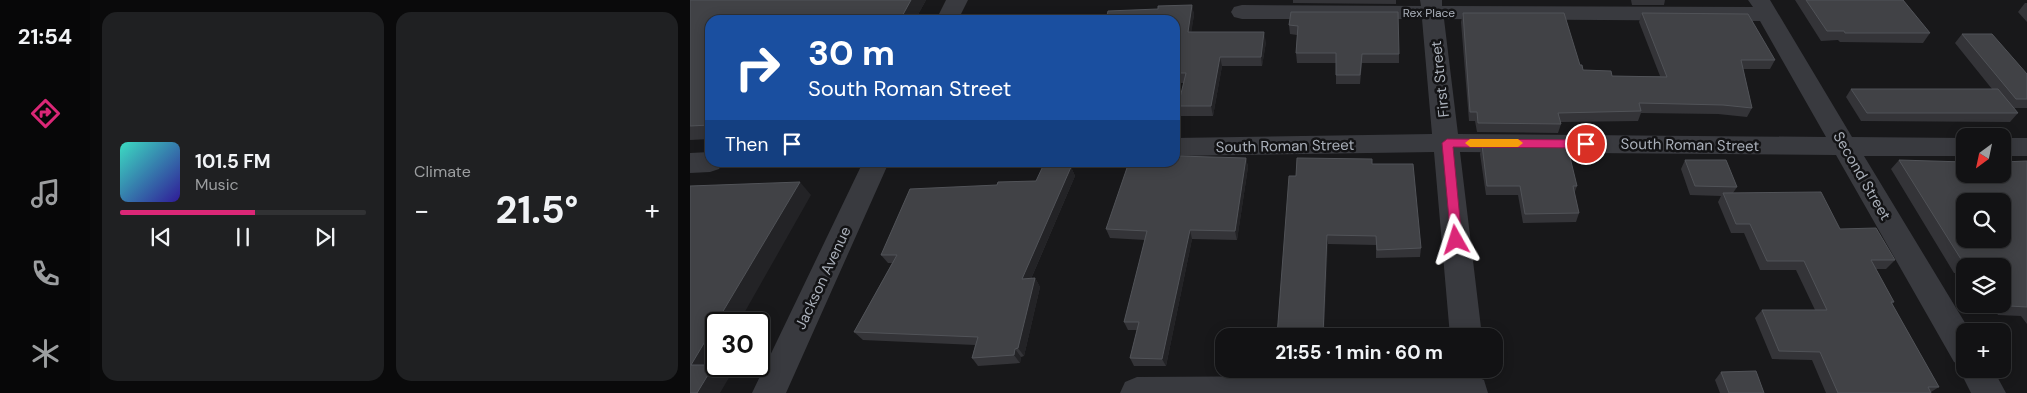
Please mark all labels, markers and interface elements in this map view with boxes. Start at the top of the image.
street label: Rex Place [1403,5,1455,21]
text: 21:54 [18,22,72,51]
text: 30 m [808,30,895,76]
icon: right [725,35,790,100]
street label: First Street [1426,40,1454,118]
text: South Roman Street [808,74,1011,103]
icon: directions [28,96,63,131]
pin [1565,123,1607,165]
street label: Second Street [1829,128,1896,224]
north arrow [1956,128,2011,182]
map controls [1956,128,2011,378]
icon: arrive [778,130,806,158]
icon: arrive [1572,130,1600,158]
text: Then [725,132,768,157]
street label: South Roman Street [1620,134,1760,156]
street label: South Roman Street [1215,135,1355,157]
text: 101.5 FM [195,149,271,174]
text: Climate [414,161,471,182]
text: Music [195,174,239,195]
icon: music [28,176,63,211]
text: 21.5° [496,185,578,235]
text: − [414,192,429,229]
text: + [645,192,660,229]
button: search [1956,193,2011,248]
position arrow [1429,213,1481,265]
icon: previous [147,223,175,251]
icon: pause [229,223,257,251]
icon: next [311,223,339,251]
street label: Jackson Avenue [790,223,856,333]
icon: phone [28,256,63,291]
button: layers [1956,258,2011,313]
speed limit sign: 30 [705,312,770,377]
button: + [1956,323,2011,378]
icon: climate [28,336,63,371]
text: 21:55 · 1 min · 60 m [1275,340,1443,365]

